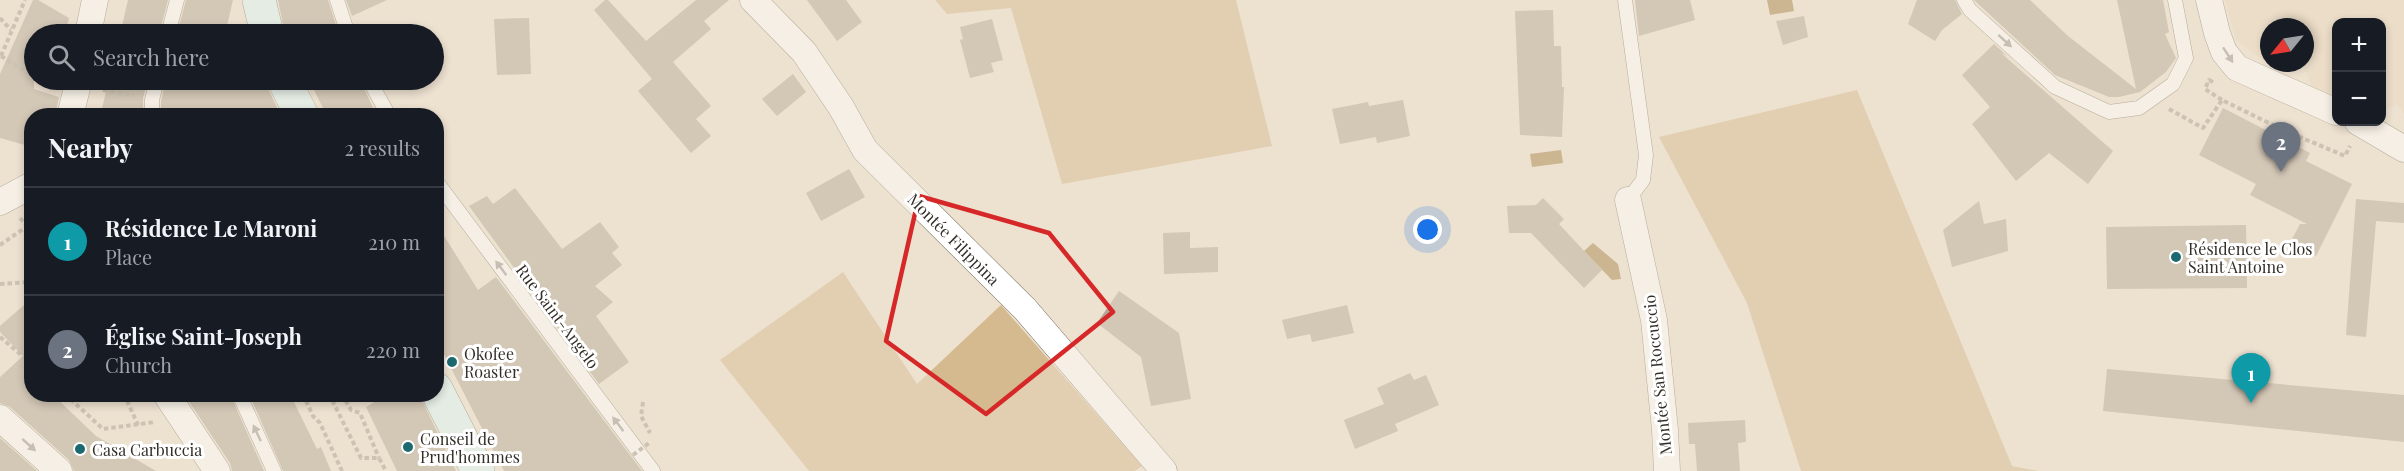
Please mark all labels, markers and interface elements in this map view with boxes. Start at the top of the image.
north arrow [2260,18,2314,72]
map controls [2332,18,2386,126]
button: + [2332,18,2386,72]
search box [24,24,444,90]
one-way arrow [1998,34,2012,48]
icon: search [45,41,78,74]
text: Search here [93,42,209,72]
one-way arrow [2222,47,2233,63]
button: − [2332,72,2386,126]
pin: 2 [2262,122,2300,172]
text: Nearby [48,130,133,165]
text: 2 results [345,134,420,161]
street label: Montée Filippina [904,189,1004,289]
text: Résidence Le Maroni [105,213,317,243]
your location [1413,215,1442,244]
text: 1 [64,228,71,255]
text: 210 m [368,228,420,255]
place label: Résidence le Clos Saint Antoine [2188,238,2312,277]
text: Place [105,243,152,270]
marker: Résidence le Clos Saint Antoine [2169,250,2183,264]
one-way arrow [496,260,508,275]
street label: Rue Saint-Angelo [512,260,604,373]
street label: Montée San Roccuccio [1638,294,1676,456]
text: Église Saint-Joseph [105,321,302,351]
text: 2 [62,336,73,363]
text: 220 m [366,336,420,363]
place label: Okofee Roaster [464,343,519,382]
text: Church [105,351,172,378]
pin: 1 [2232,354,2270,403]
marker: Okofee Roaster [445,355,459,369]
one-way arrow [612,417,624,432]
one-way arrow [252,424,261,441]
place label: Conseil de Prud'hommes [420,428,520,467]
one-way arrow [21,438,36,451]
place label: Casa Carbuccia [92,439,202,460]
marker: Conseil de Prud'hommes [401,440,415,454]
marker: Casa Carbuccia [73,442,87,456]

